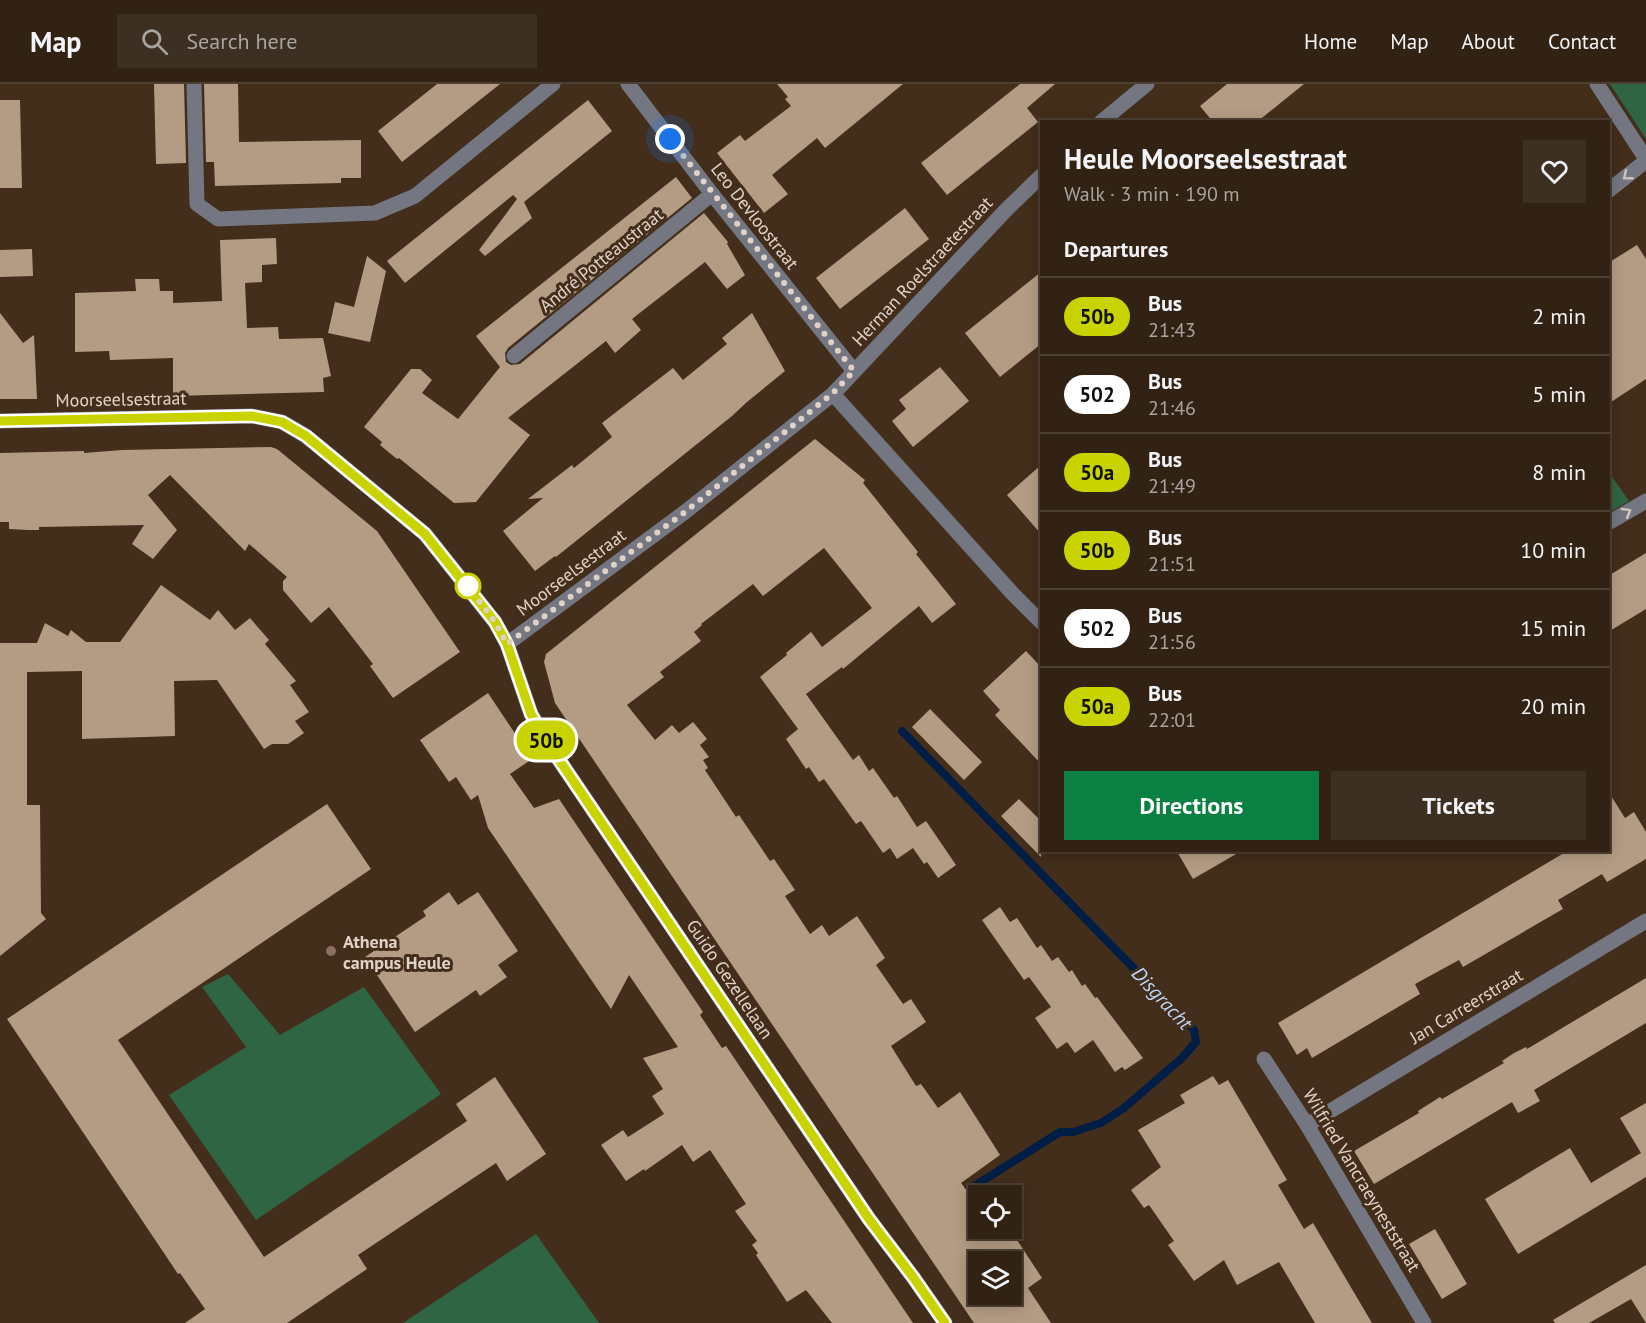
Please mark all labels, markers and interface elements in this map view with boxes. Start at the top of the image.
search box [117,14,537,68]
text: Map [30,23,81,60]
icon: search [138,25,171,58]
text: Search here [186,27,297,55]
text: Home [1304,28,1357,55]
text: Map [1390,28,1429,55]
text: About [1462,28,1515,55]
text: Contact [1548,28,1616,55]
your location [655,124,685,154]
text: Heule Moorseelsestraat [1064,140,1347,177]
button: heart [1523,140,1586,203]
street label: Leo Devloostraat [706,158,804,274]
one-way arrow [1623,169,1634,180]
text: Walk · 3 min · 190 m [1064,181,1240,207]
street label: Herman Roelstraetestraat [847,191,997,351]
street label: André Potteaustraat [534,203,668,317]
text: Departures [1064,235,1168,263]
text: Bus [1148,289,1182,317]
text: 2 min [1532,302,1586,330]
text: 50b [1079,303,1115,330]
text: 21:43 [1148,317,1196,343]
text: Bus [1148,367,1182,395]
text: 5 min [1532,380,1586,408]
text: 502 [1079,381,1115,408]
street label: Moorseelsestraat [55,386,187,412]
text: 21:46 [1148,395,1196,421]
text: Bus [1148,445,1182,473]
text: 8 min [1532,458,1586,486]
text: 50a [1080,459,1114,486]
text: 21:49 [1148,473,1196,499]
one-way arrow [1621,508,1631,519]
street label: Moorseelsestraat [512,523,630,621]
text: Bus [1148,523,1182,551]
text: 10 min [1520,536,1586,564]
text: 50b [1079,537,1115,564]
text: 21:51 [1148,551,1196,577]
unlabelled marker [455,573,481,599]
text: Bus [1148,601,1182,629]
text: 15 min [1520,614,1586,642]
text: 502 [1079,615,1115,642]
text: 21:56 [1148,629,1196,655]
text: Bus [1148,679,1182,707]
text: 20 min [1520,692,1586,720]
text: 50a [1080,693,1114,720]
text: 22:01 [1148,707,1196,733]
line badge: 50b [512,720,580,760]
text: 50b [528,727,564,754]
button: Directions [1064,771,1319,840]
button: Tickets [1331,771,1586,840]
street label: Guido Gezellelaan [682,915,778,1043]
place label: Athena campus Heule [343,930,451,974]
marker: Athena campus Heule [324,944,338,958]
water label: Disgracht [1126,961,1199,1036]
street label: Jan Carreerstraat [1404,963,1527,1049]
street label: Wilfried Vancraeyneststraat [1298,1084,1426,1276]
map controls [968,1185,1022,1305]
button: locate [968,1185,1022,1239]
button: layers [968,1251,1022,1305]

